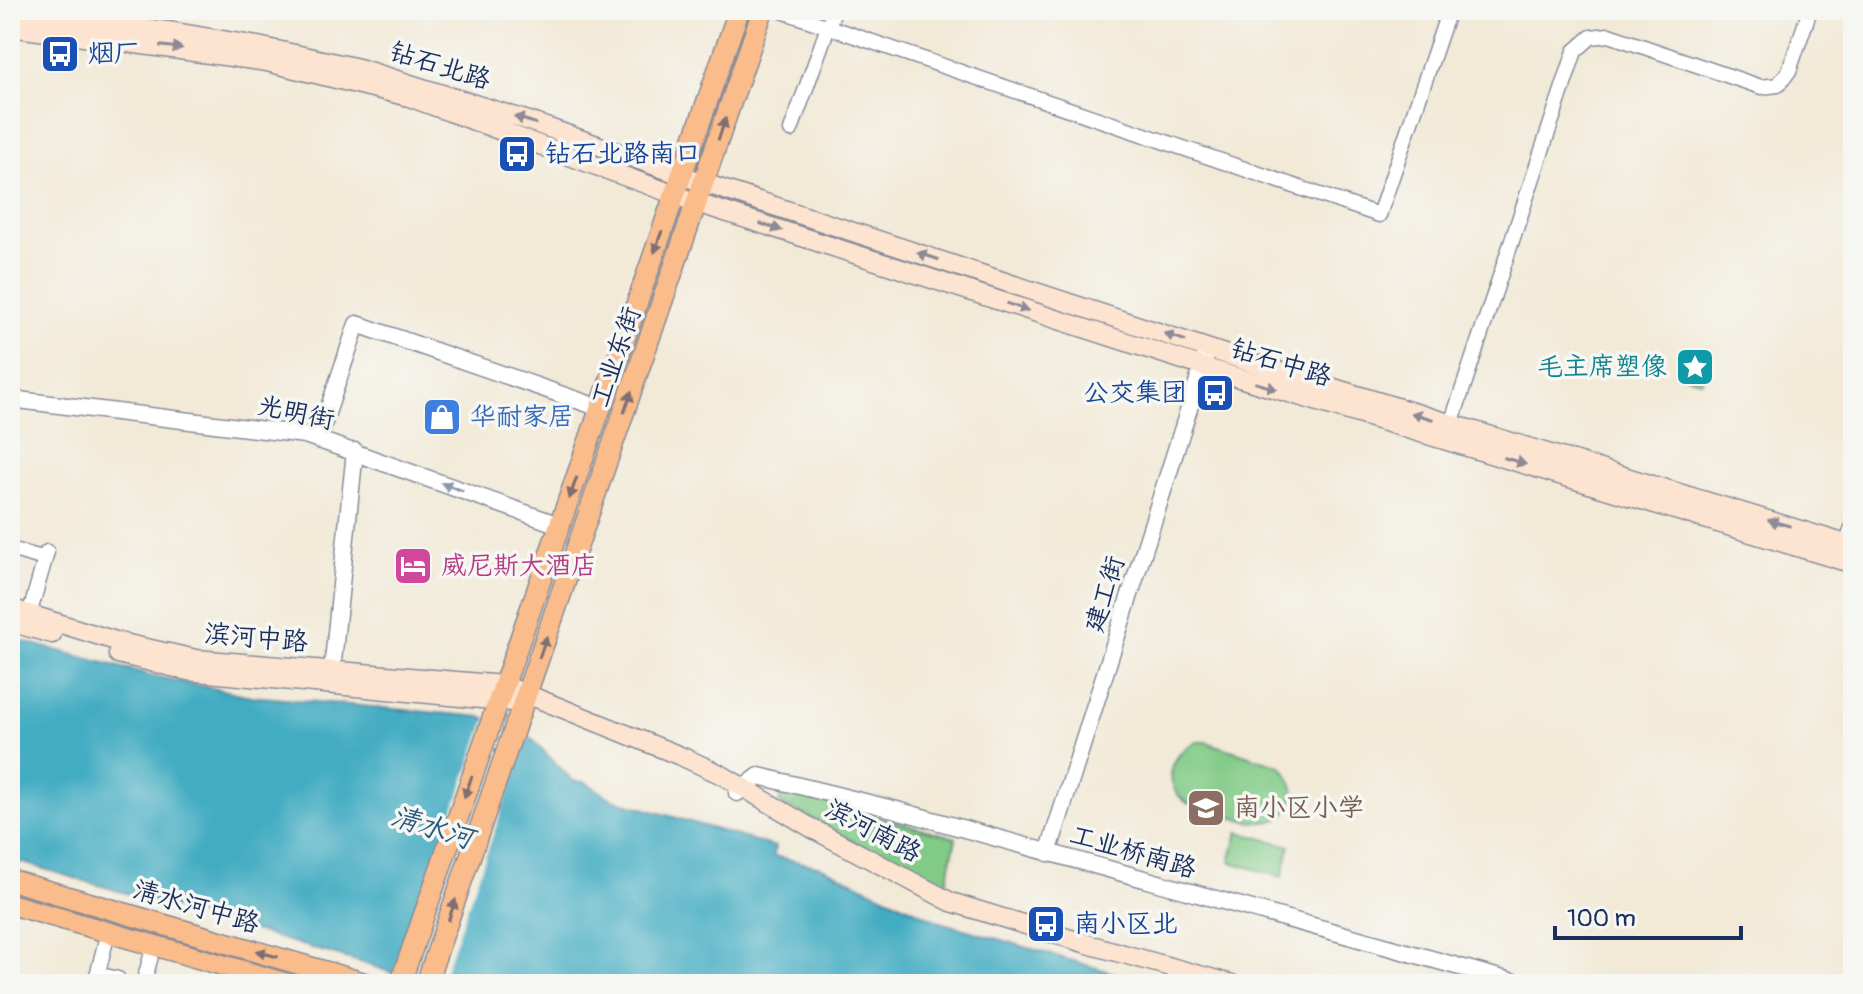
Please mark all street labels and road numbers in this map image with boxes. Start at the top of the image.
street label: 钻石北路 [386,35,494,97]
street label: 工业东街 [584,303,648,411]
street label: 钻石中路 [1227,332,1335,394]
street label: 光明街 [255,389,337,437]
street label: 建工街 [1078,552,1132,636]
street label: 滨河中路 [203,618,309,658]
street label: 滨河南路 [820,792,926,870]
street label: 工业桥南路 [1066,819,1200,885]
street label: 清水河中路 [129,874,263,940]

